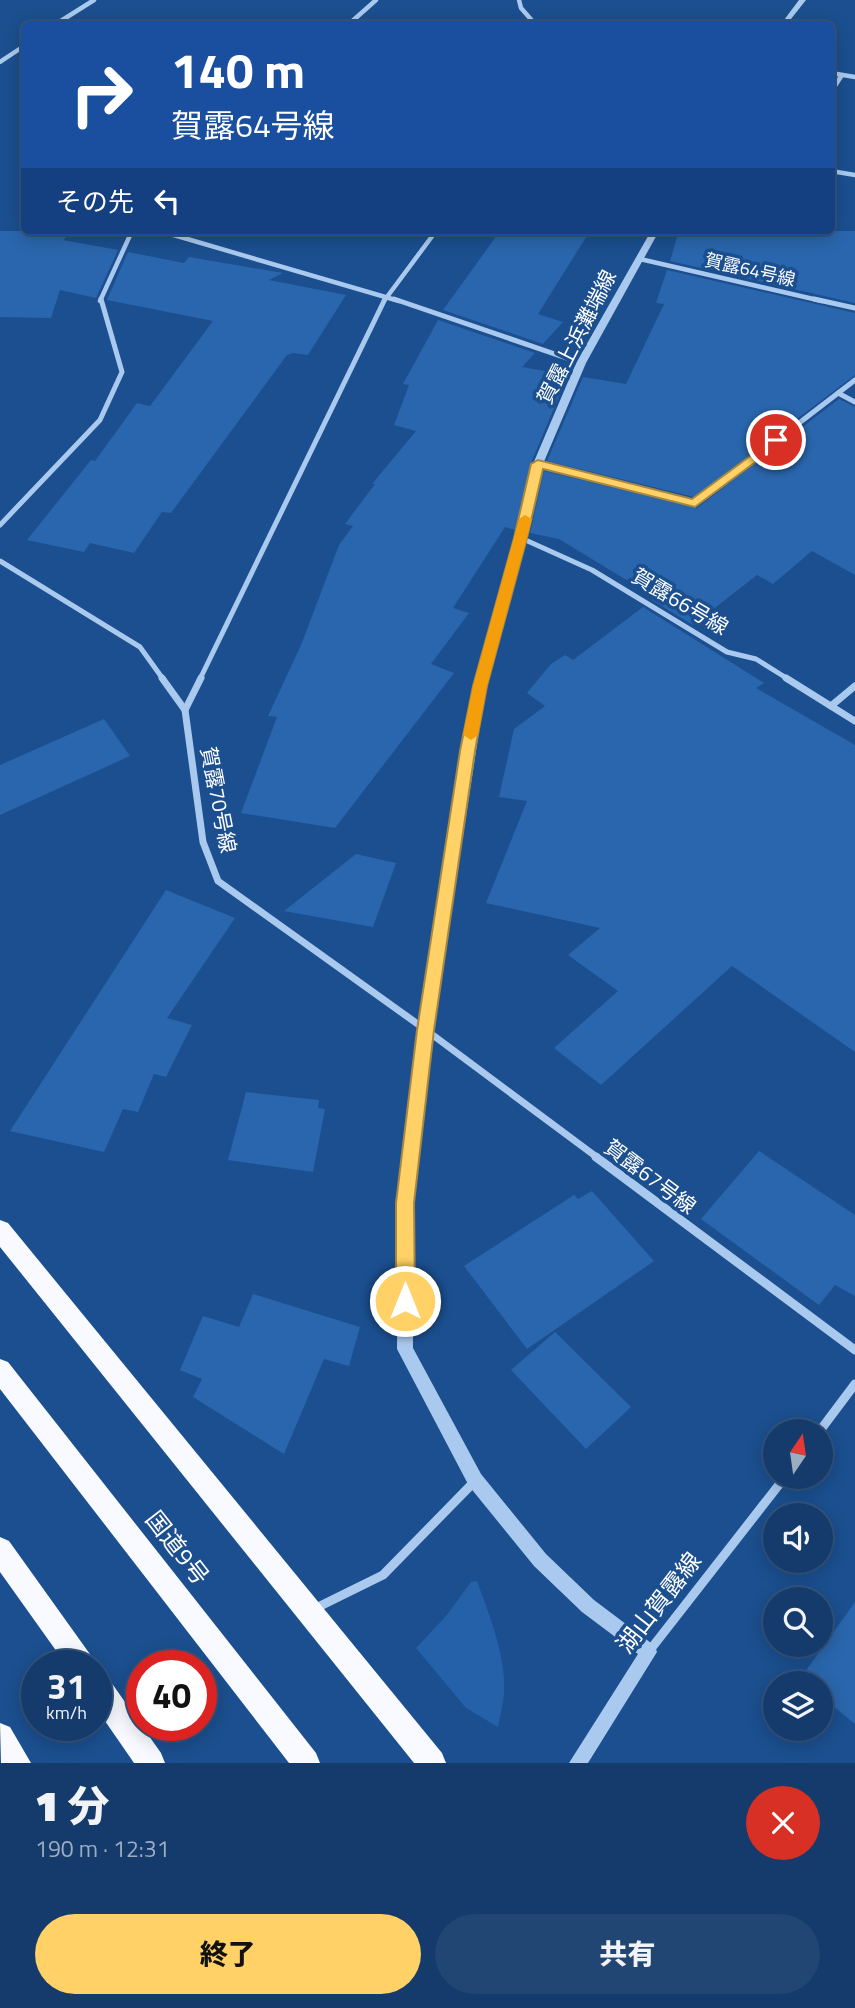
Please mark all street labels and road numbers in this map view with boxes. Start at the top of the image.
street label: 賀露64号線 [702,246,798,293]
street label: 賀露上浜灘端線 [528,264,624,409]
street label: 賀露66号線 [626,560,735,643]
street label: 賀露70号線 [193,744,245,856]
street label: 賀露67号線 [598,1131,703,1221]
street label: 国道9号 [137,1503,218,1592]
street label: 湖山賀露線 [607,1544,709,1661]

